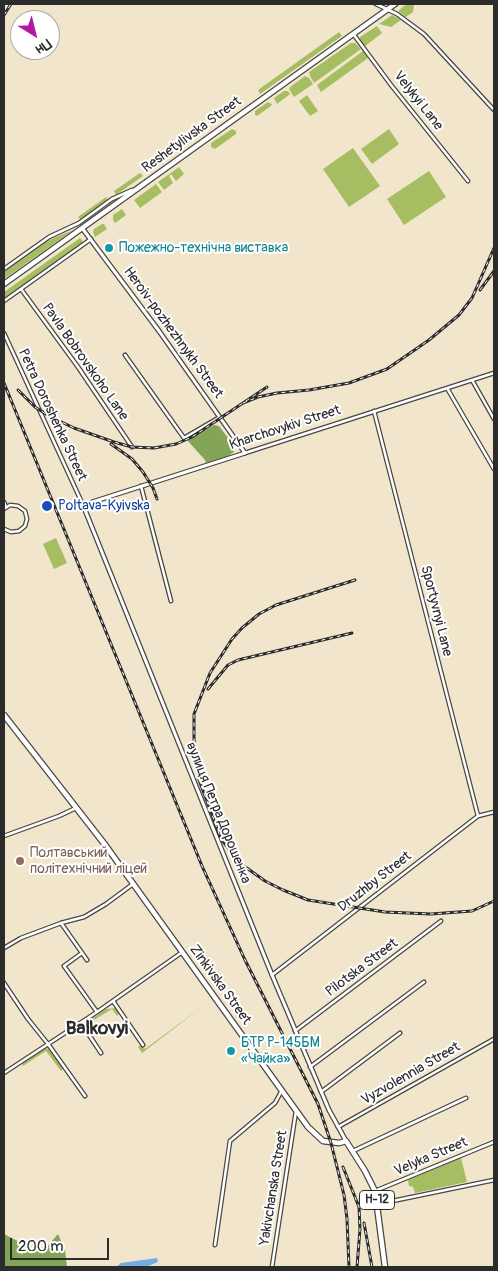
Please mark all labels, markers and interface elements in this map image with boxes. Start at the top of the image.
north arrow [10,10,60,60]
text: Пн [32,35,55,58]
street label: Velykyi Lane [390,68,446,134]
street label: Reshetylivska Street [139,93,245,177]
place label: Пожежно-технічна виставка [119,240,288,256]
marker: Пожежно-технічна виставка [103,242,115,254]
street label: Heroiv-pozhezhnykh Street [120,264,226,402]
street label: Pavla Bobrovskoho Lane [38,300,132,424]
street label: Petra Doroshenka Street [14,346,90,484]
street label: Kharchovykiv Street [227,402,343,454]
place label: Poltava-Kyivska [58,498,150,514]
marker: Poltava-Kyivska [40,499,54,513]
street label: Sportyvnyi Lane [417,564,455,658]
street label: вулиця Петра Дорошенка [182,740,254,886]
place label: Полтавський політехнічний ліцей [30,845,147,878]
street label: Druzhby Street [335,848,415,916]
marker: Полтавський політехнічний ліцей [14,855,26,867]
street label: Pilotska Street [322,935,402,1001]
street label: Zinkivska Street [185,942,255,1028]
district label: Balkovyi [66,1018,128,1040]
place label: БТР Р-145БМ «Чайка» [241,1035,320,1068]
street label: Vyzvolennia Street [359,1039,463,1109]
marker: БТР Р-145БМ «Чайка» [225,1045,237,1057]
street label: Yakivchanska Street [257,1129,291,1247]
street label: Velyka Street [392,1134,470,1180]
road number: Н-12 [360,1190,394,1210]
scale bar [12,1228,111,1260]
text: 200 m [18,1237,63,1256]

